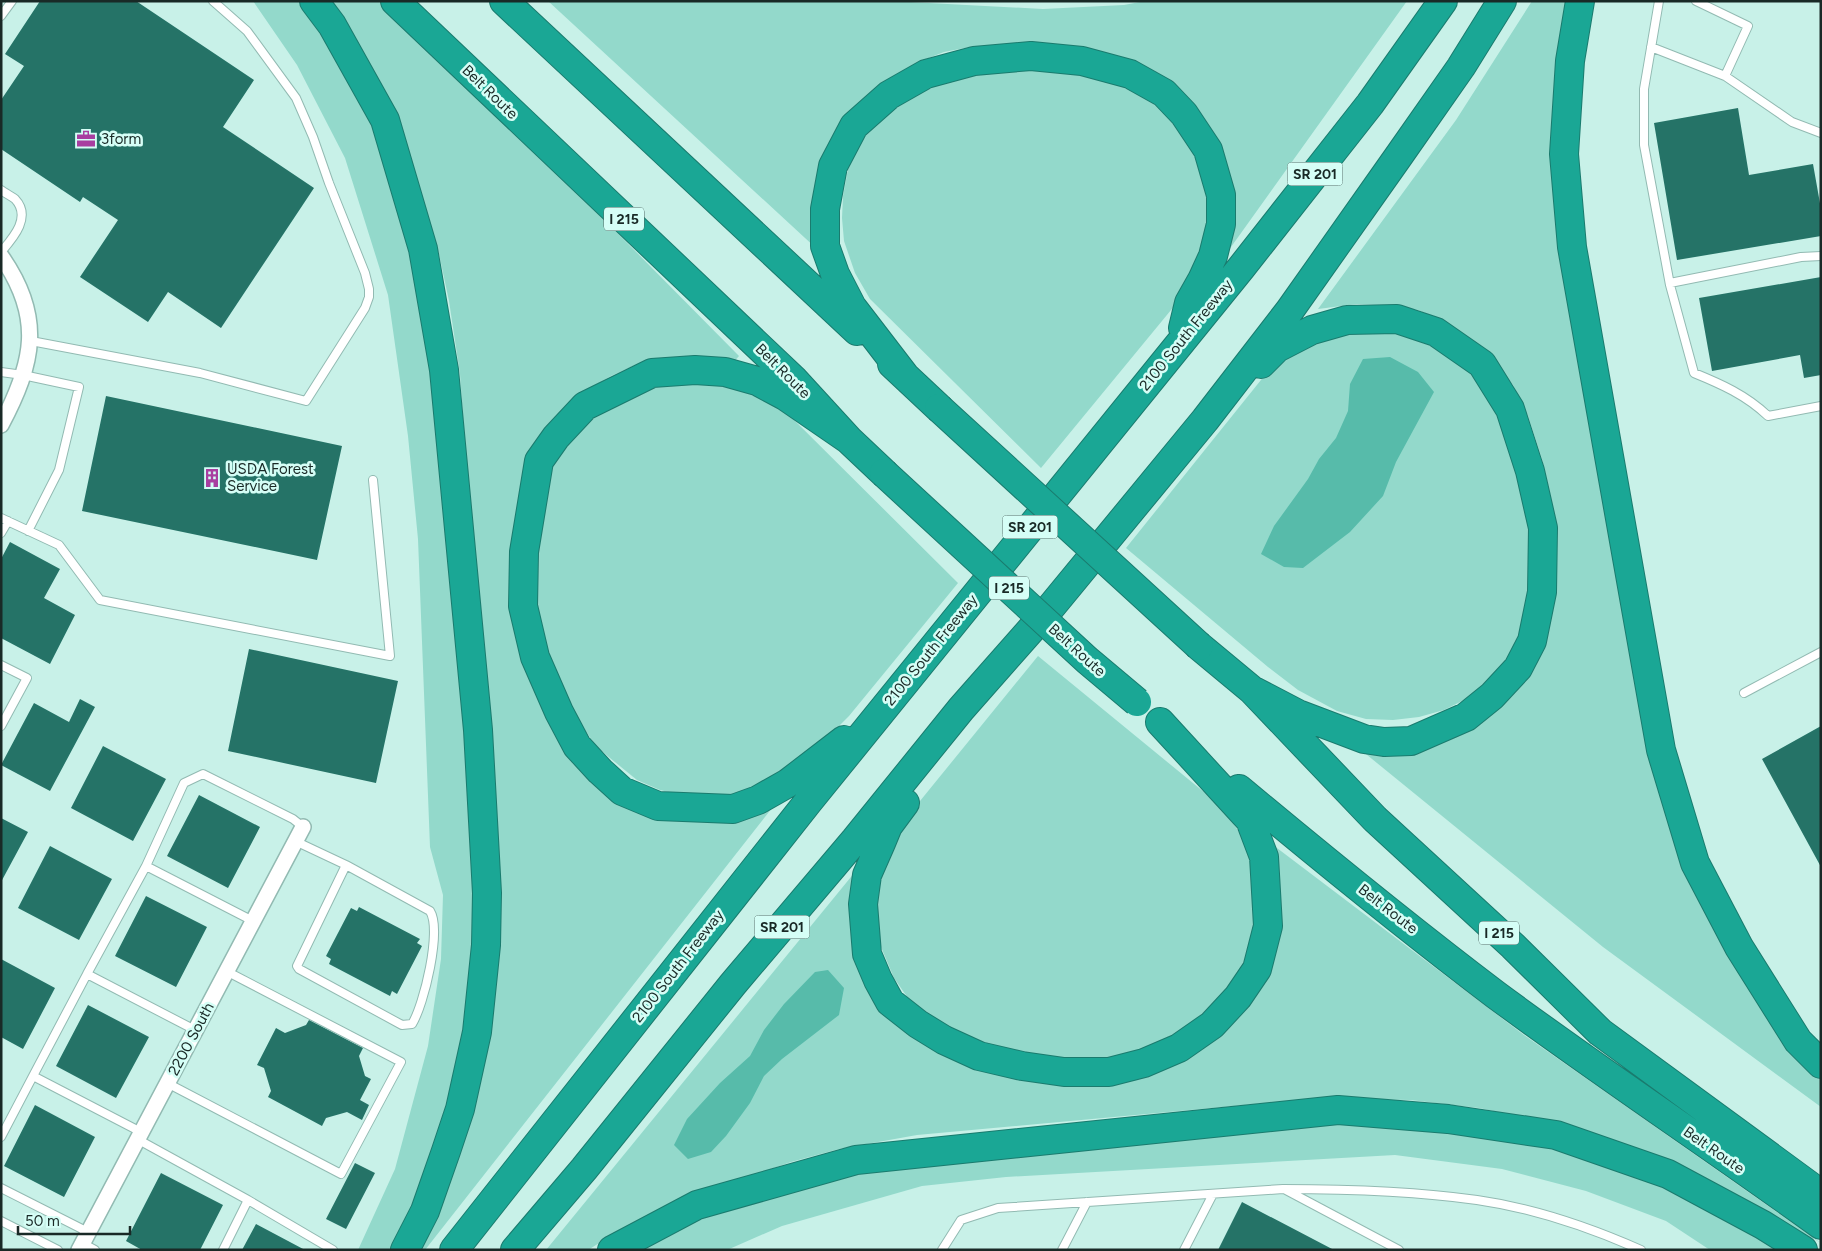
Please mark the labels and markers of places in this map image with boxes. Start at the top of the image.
office icon: 3form [75,128,97,150]
place label: 3form [101,130,141,148]
place label: USDA Forest Service [227,460,314,495]
building icon: USDA Forest Service [201,467,223,489]

